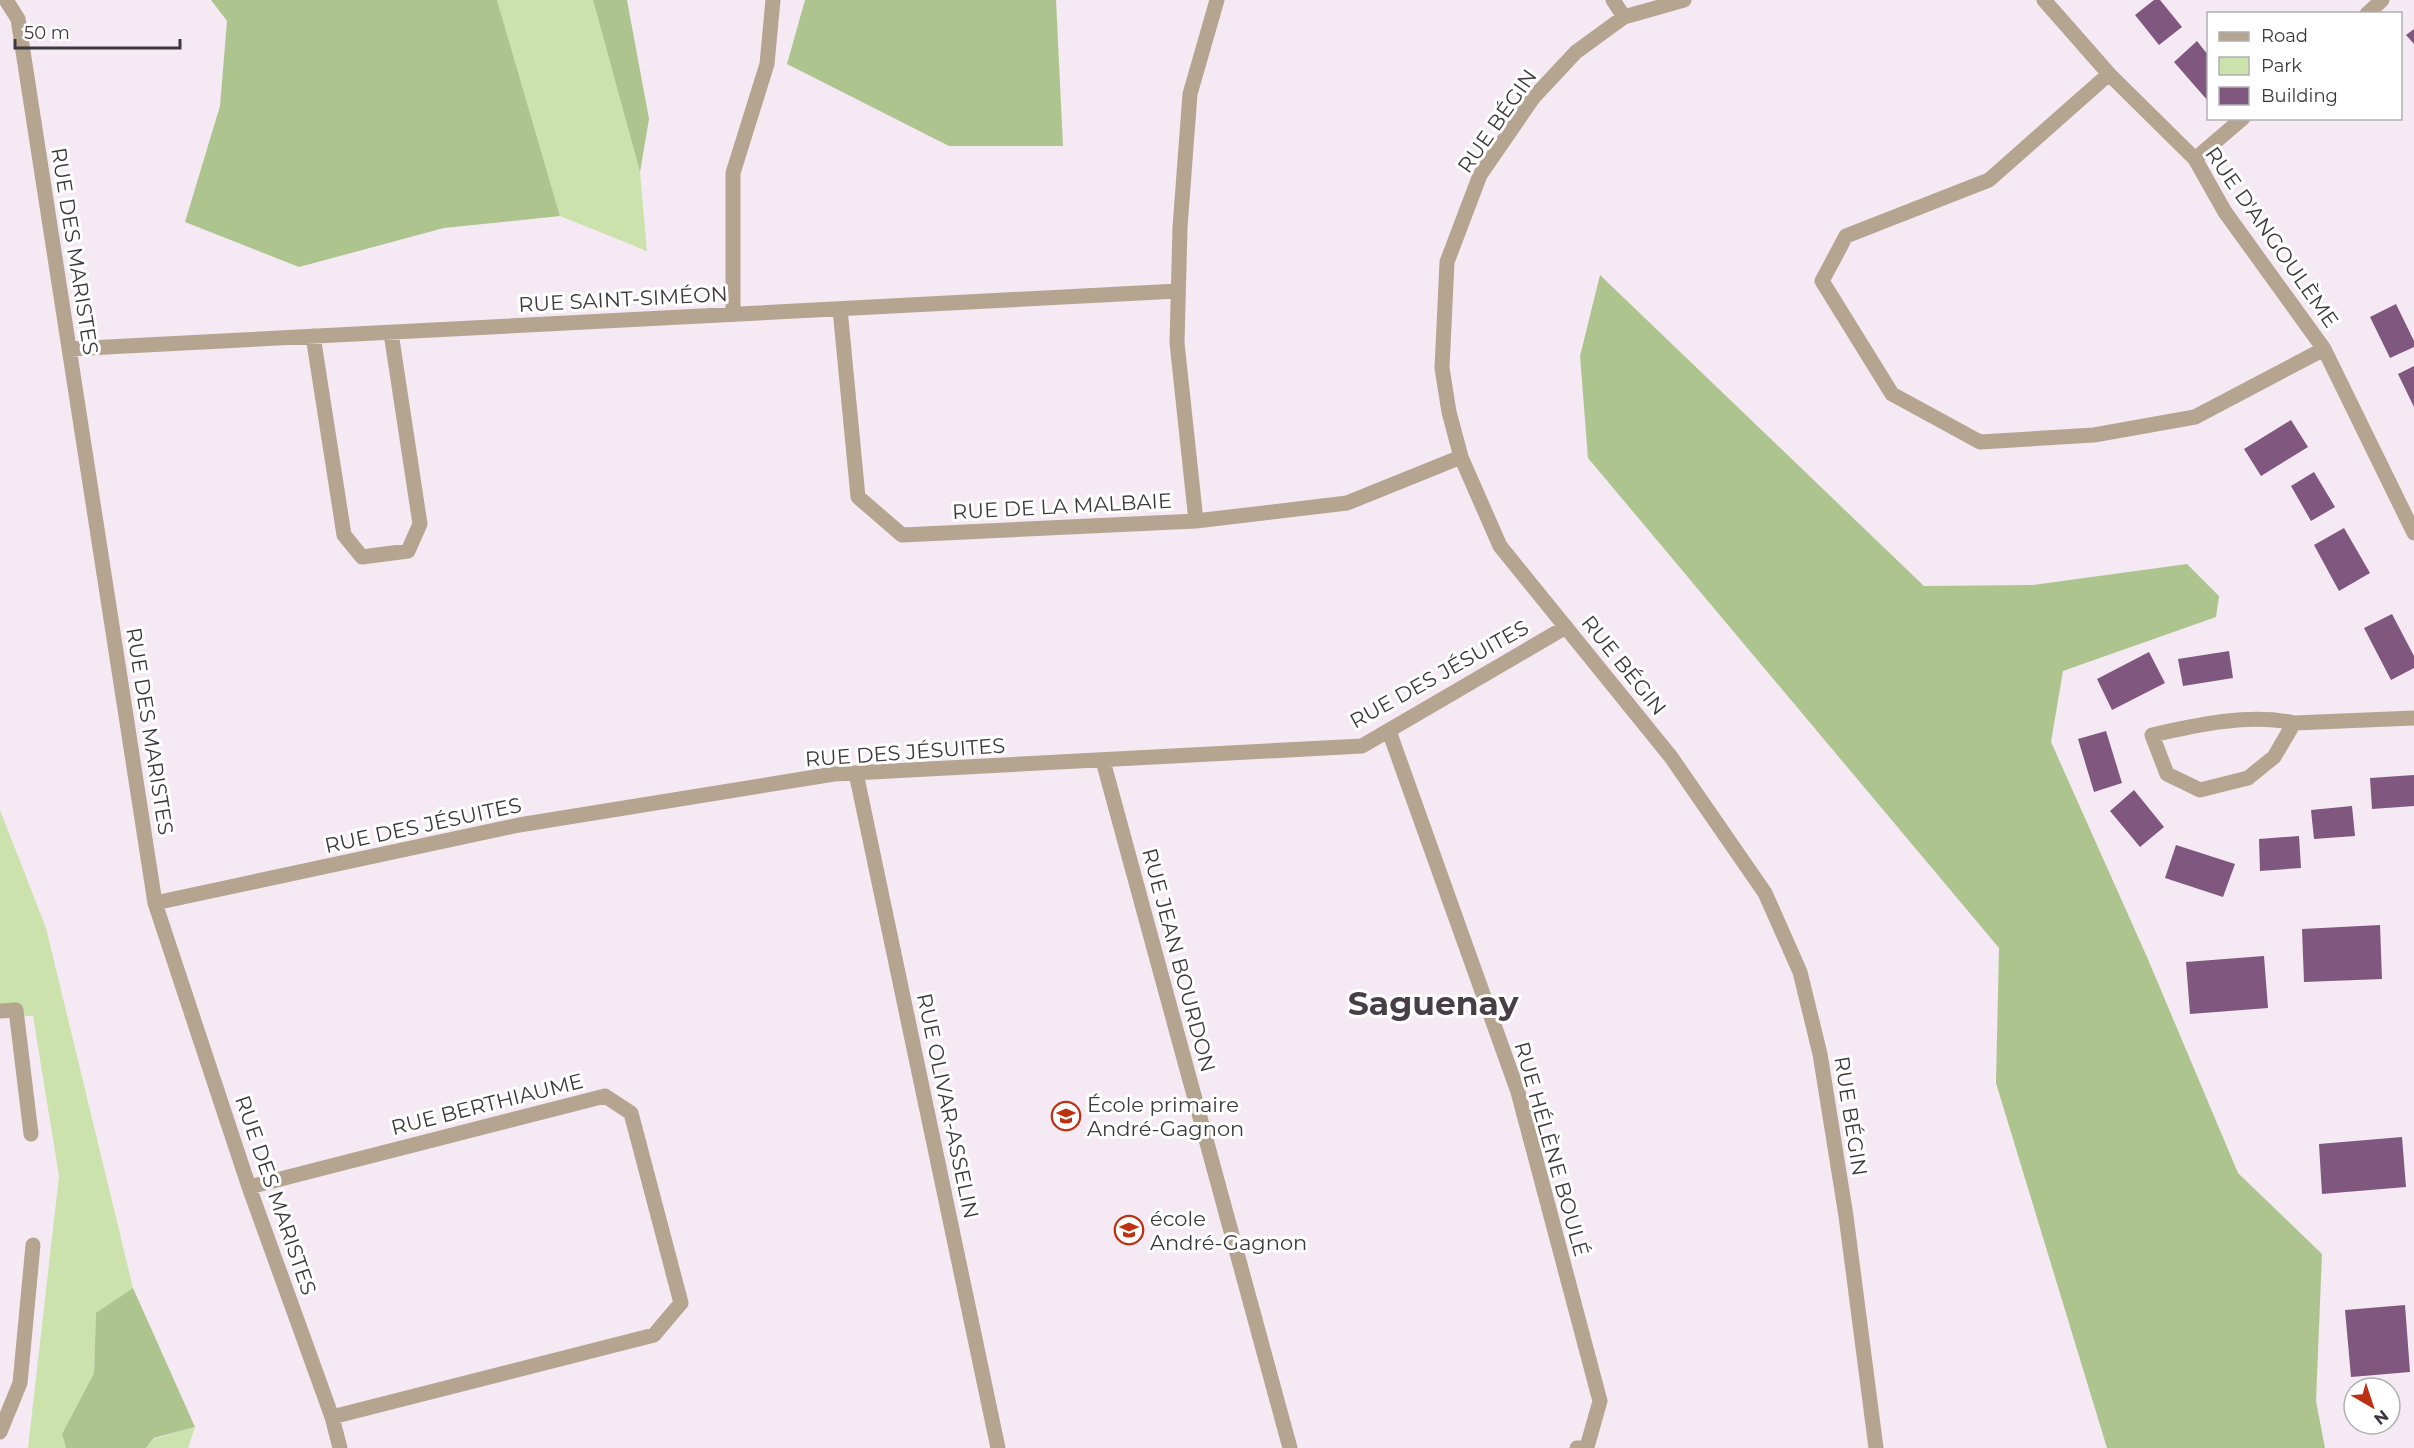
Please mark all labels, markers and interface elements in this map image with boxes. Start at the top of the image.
scale bar [15,12,180,50]
legend [2207,12,2402,120]
text: 50 m [24,22,70,44]
text: Road [2261,25,2308,47]
text: Park [2261,55,2302,77]
street label: RUE BÉGIN [1452,64,1542,178]
text: Building [2261,85,2338,107]
street label: RUE D'ANGOULÈME [2200,142,2344,332]
street label: RUE DES MARISTES [46,146,104,356]
street label: RUE SAINT-SIMÉON [518,281,728,317]
street label: RUE DE LA MALBAIE [952,488,1172,524]
street label: RUE BÉGIN [1576,610,1672,720]
street label: RUE DES JÉSUITES [1345,614,1533,734]
street label: RUE DES MARISTES [121,626,179,836]
street label: RUE DES JÉSUITES [804,733,1006,771]
street label: RUE DES JÉSUITES [322,792,524,858]
street label: RUE JEAN BOURDON [1137,845,1221,1075]
district label: Saguenay [1348,983,1519,1023]
street label: RUE OLIVAR-ASSELIN [912,991,984,1221]
street label: RUE HÉLÈNE BOULÉ [1509,1039,1595,1259]
street label: RUE BÉGIN [1829,1054,1873,1178]
street label: RUE BERTHIAUME [388,1068,586,1140]
street label: RUE DES MARISTES [230,1092,322,1298]
place label: École primaire André-Gagnon [1087,1092,1244,1141]
school or university icon: École primaire André-Gagnon [1050,1100,1082,1132]
place label: école André-Gagnon [1150,1206,1307,1255]
school or university icon: école André-Gagnon [1113,1214,1145,1246]
north arrow [2342,1376,2402,1436]
text: N [2370,1406,2392,1429]

